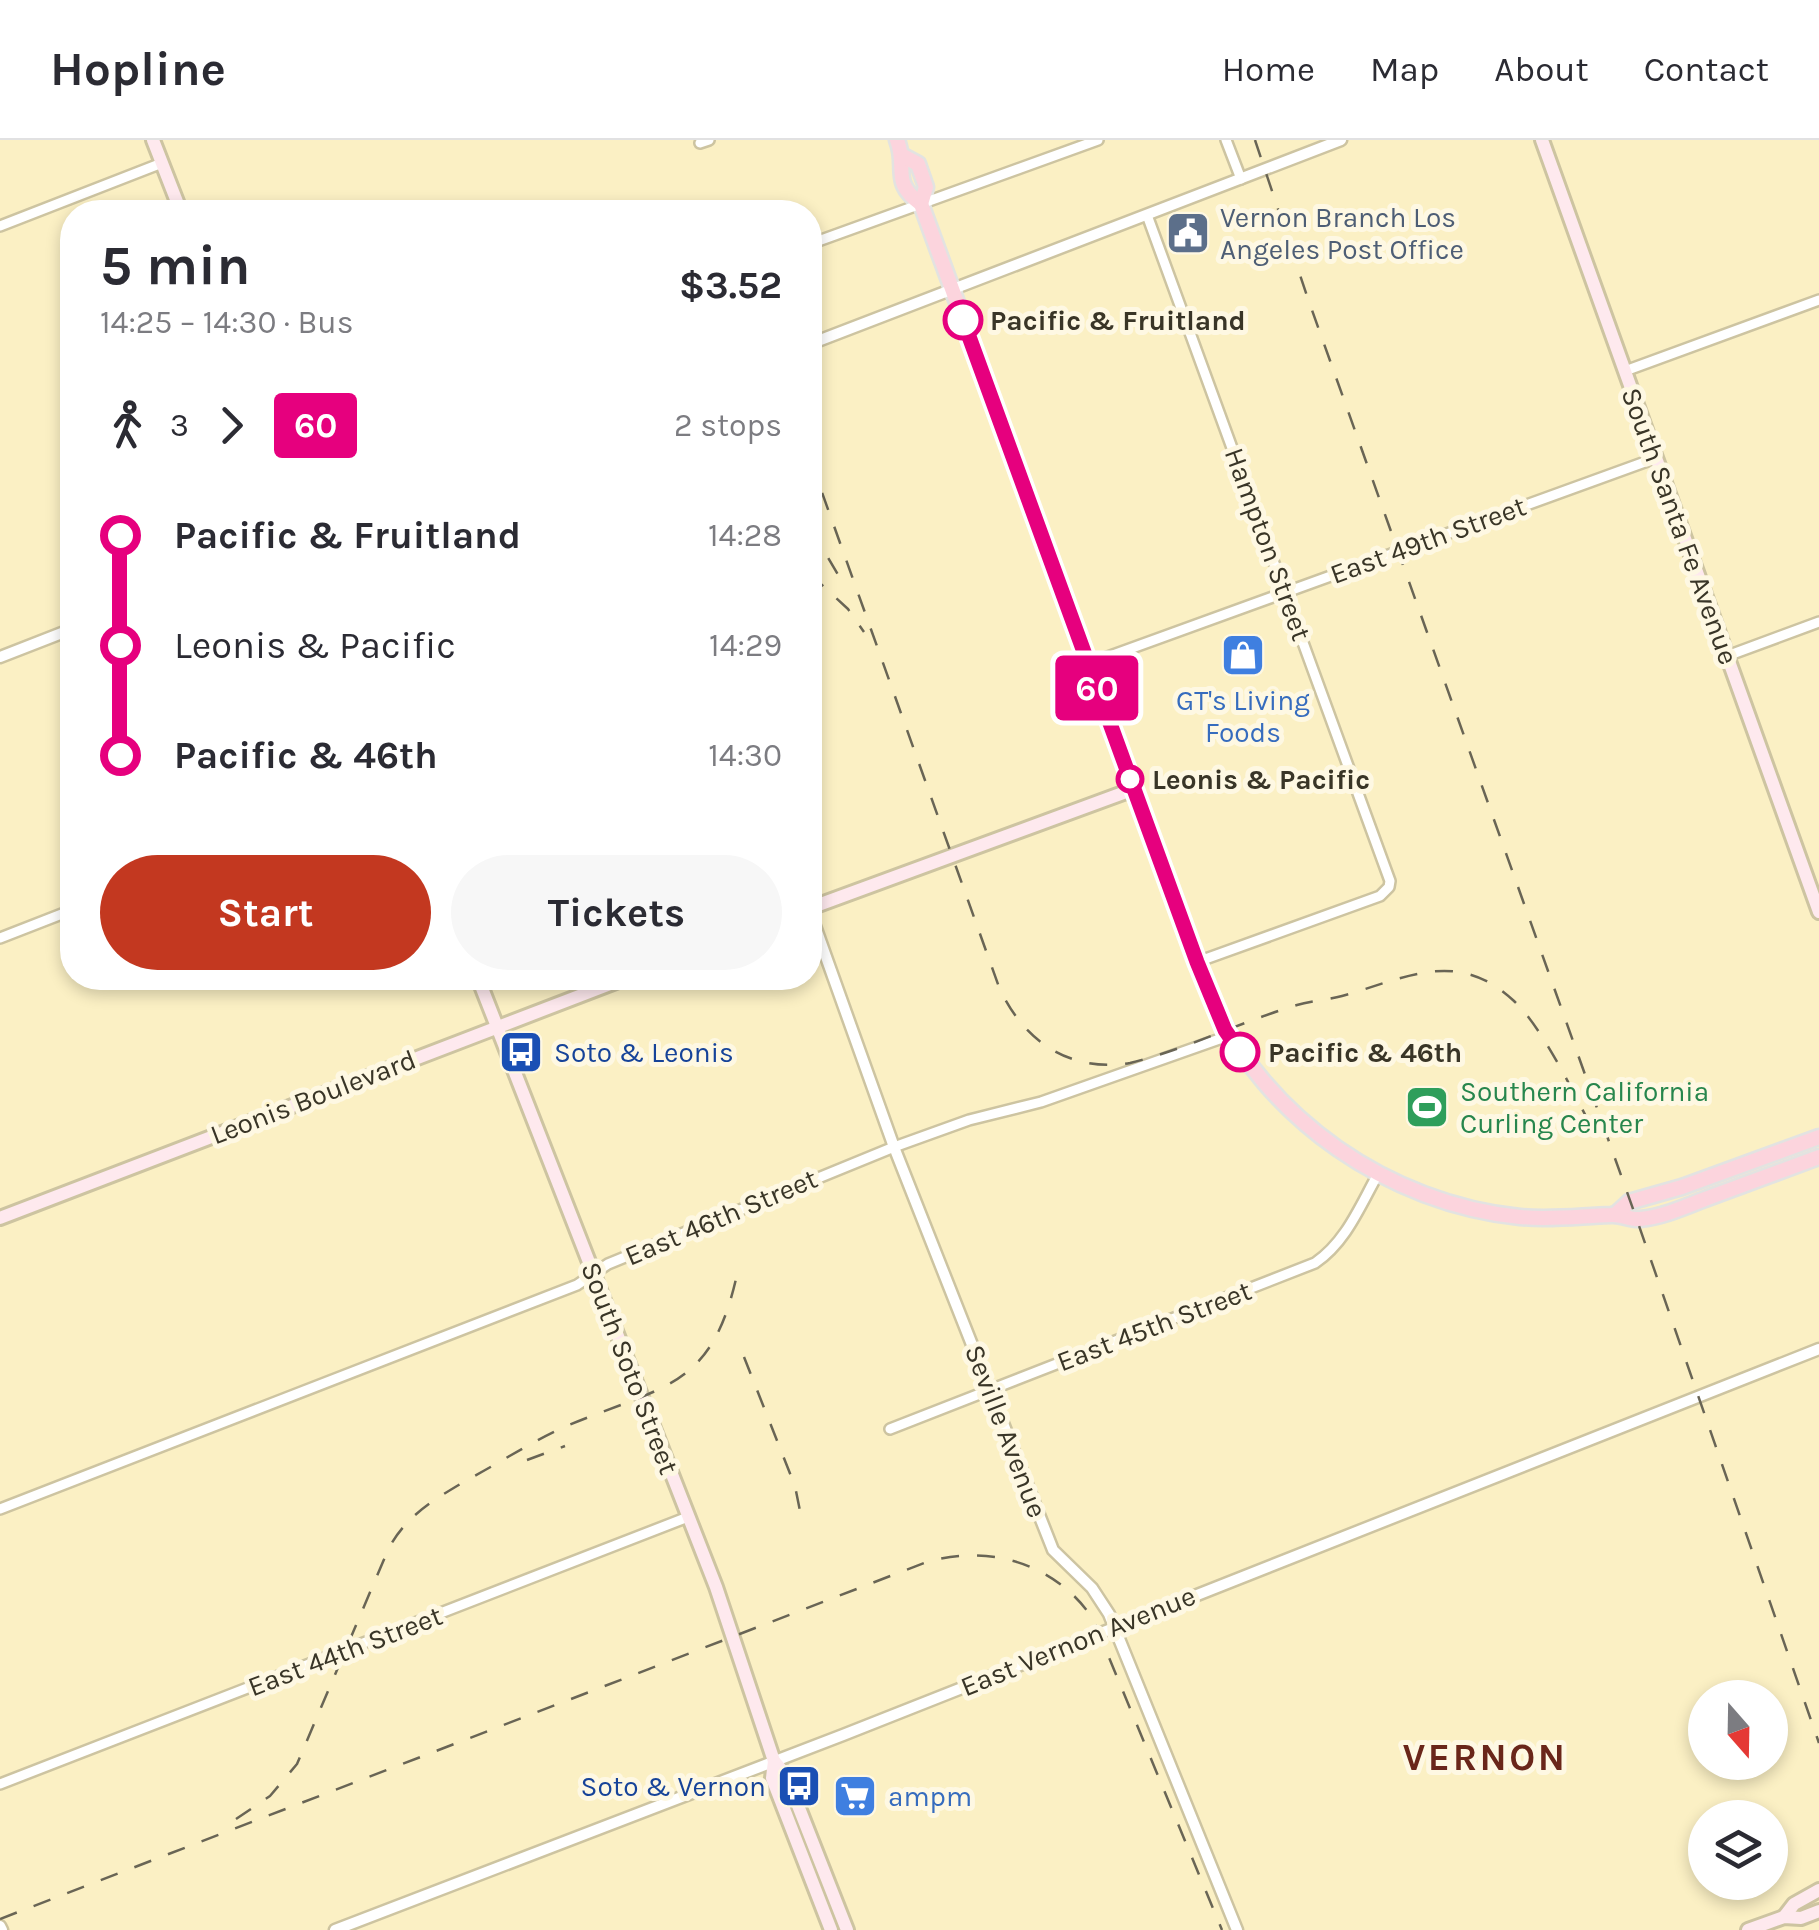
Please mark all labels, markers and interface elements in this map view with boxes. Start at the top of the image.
text: Hopline [50,41,226,97]
text: Home [1222,49,1315,90]
text: Map [1370,49,1439,90]
text: About [1494,49,1589,90]
text: Contact [1644,49,1769,90]
place label: Vernon Branch Los Angeles Post Office [1220,201,1464,266]
public building icon: Vernon Branch Los Angeles Post Office [1165,210,1211,256]
text: 5 min [100,234,250,298]
text: $3.52 [679,263,782,308]
marker: Pacific & Fruitland [944,301,982,339]
text: 14:25 – 14:30 · Bus [100,304,353,341]
place label: Pacific & Fruitland [990,304,1246,337]
street label: South Santa Fe Avenue [1615,383,1745,669]
icon: walk [100,398,155,453]
icon: forward [204,398,259,453]
text: 60 [294,405,337,446]
text: 3 [170,407,189,444]
text: 2 stops [674,407,782,444]
street label: Hampton Street [1218,443,1318,645]
street label: East 49th Street [1326,489,1530,591]
text: Pacific & Fruitland [174,513,521,558]
text: 14:28 [708,517,782,554]
text: Leonis & Pacific [174,623,456,668]
text: 14:29 [709,627,782,664]
shop icon: GT's Living Foods [1220,632,1266,678]
line badge: 60 [1052,656,1142,720]
text: 60 [1075,668,1119,709]
place label: GT's Living Foods [1176,684,1310,749]
text: Pacific & 46th [174,733,438,778]
text: 14:30 [708,737,782,774]
place label: Leonis & Pacific [1152,763,1370,796]
marker: Leonis & Pacific [1117,766,1143,792]
button: Start [100,855,431,970]
button: Tickets [451,855,782,970]
bus stop icon: Soto & Leonis [498,1029,544,1075]
marker: Pacific & 46th [1221,1033,1259,1071]
place label: Soto & Leonis [554,1036,734,1069]
place label: Pacific & 46th [1268,1036,1462,1069]
street label: Leonis Boulevard [206,1043,420,1151]
place label: Southern California Curling Center [1460,1075,1709,1140]
sports icon: Southern California Curling Center [1404,1084,1450,1130]
street label: East 46th Street [620,1162,822,1272]
street label: South Soto Street [574,1257,686,1479]
street label: East 45th Street [1052,1274,1256,1378]
street label: Seville Avenue [958,1340,1054,1522]
street label: East Vernon Avenue [956,1579,1200,1703]
street label: East 44th Street [243,1599,447,1703]
north arrow [1688,1680,1788,1780]
map controls [1688,1680,1788,1900]
district label: VERNON [1402,1735,1568,1780]
bus stop icon: Soto & Vernon [776,1763,822,1809]
place label: Soto & Vernon [581,1770,766,1803]
supermarket icon: ampm [832,1773,878,1819]
place label: ampm [888,1780,972,1813]
button: layers [1688,1800,1788,1900]

